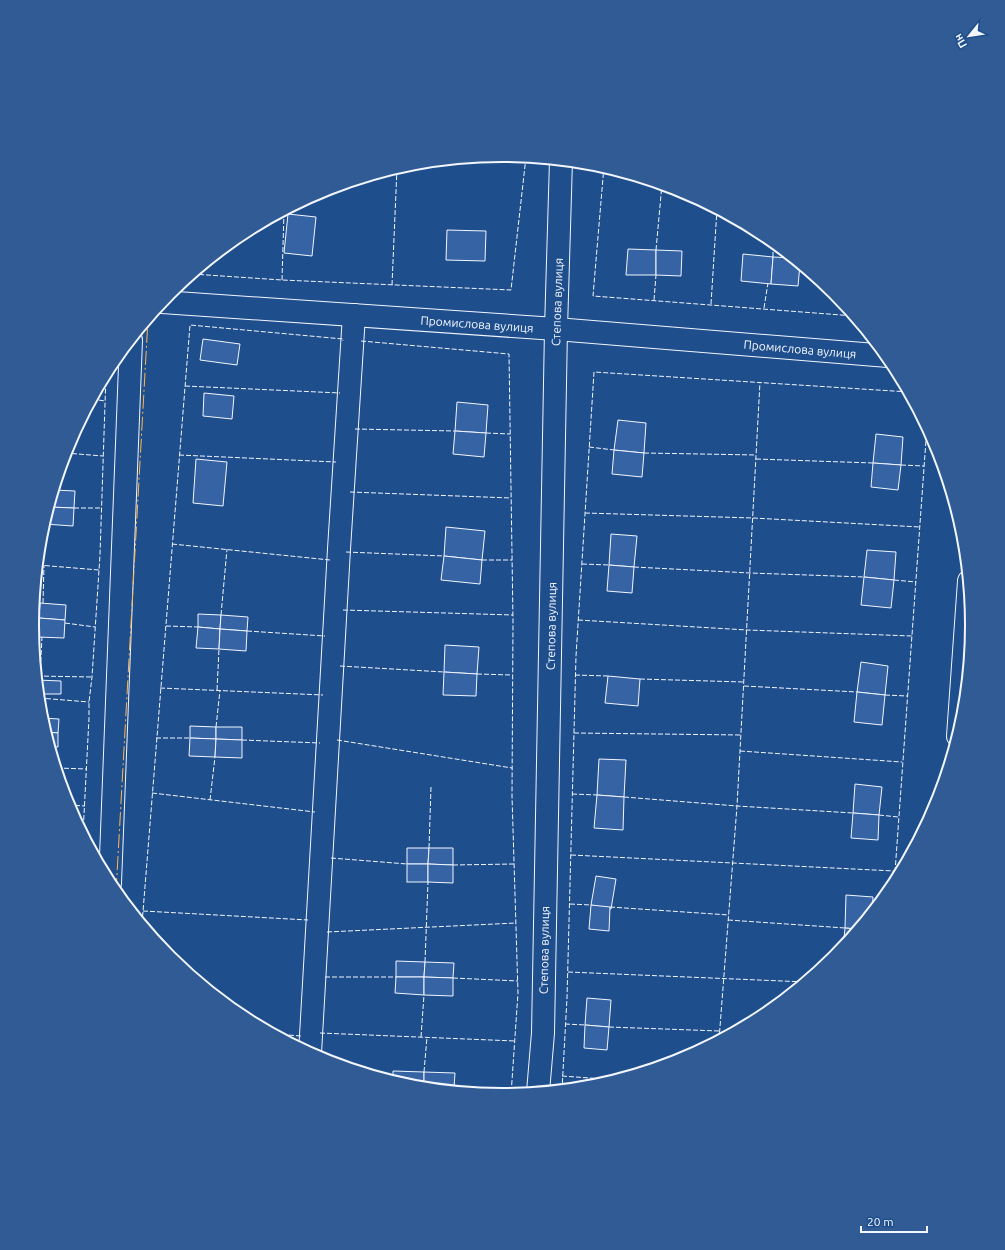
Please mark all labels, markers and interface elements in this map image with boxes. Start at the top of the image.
north arrow [949,16,989,56]
text: Пн [952,32,969,50]
street label: Степова вулиця [549,258,565,346]
street label: Промислова вулиця [420,314,534,334]
street label: Промислова вулиця [743,338,857,360]
street label: Степова вулиця [544,582,558,670]
street label: Степова вулиця [537,906,551,994]
scale bar [861,1208,927,1234]
text: 20 m [867,1215,894,1228]

